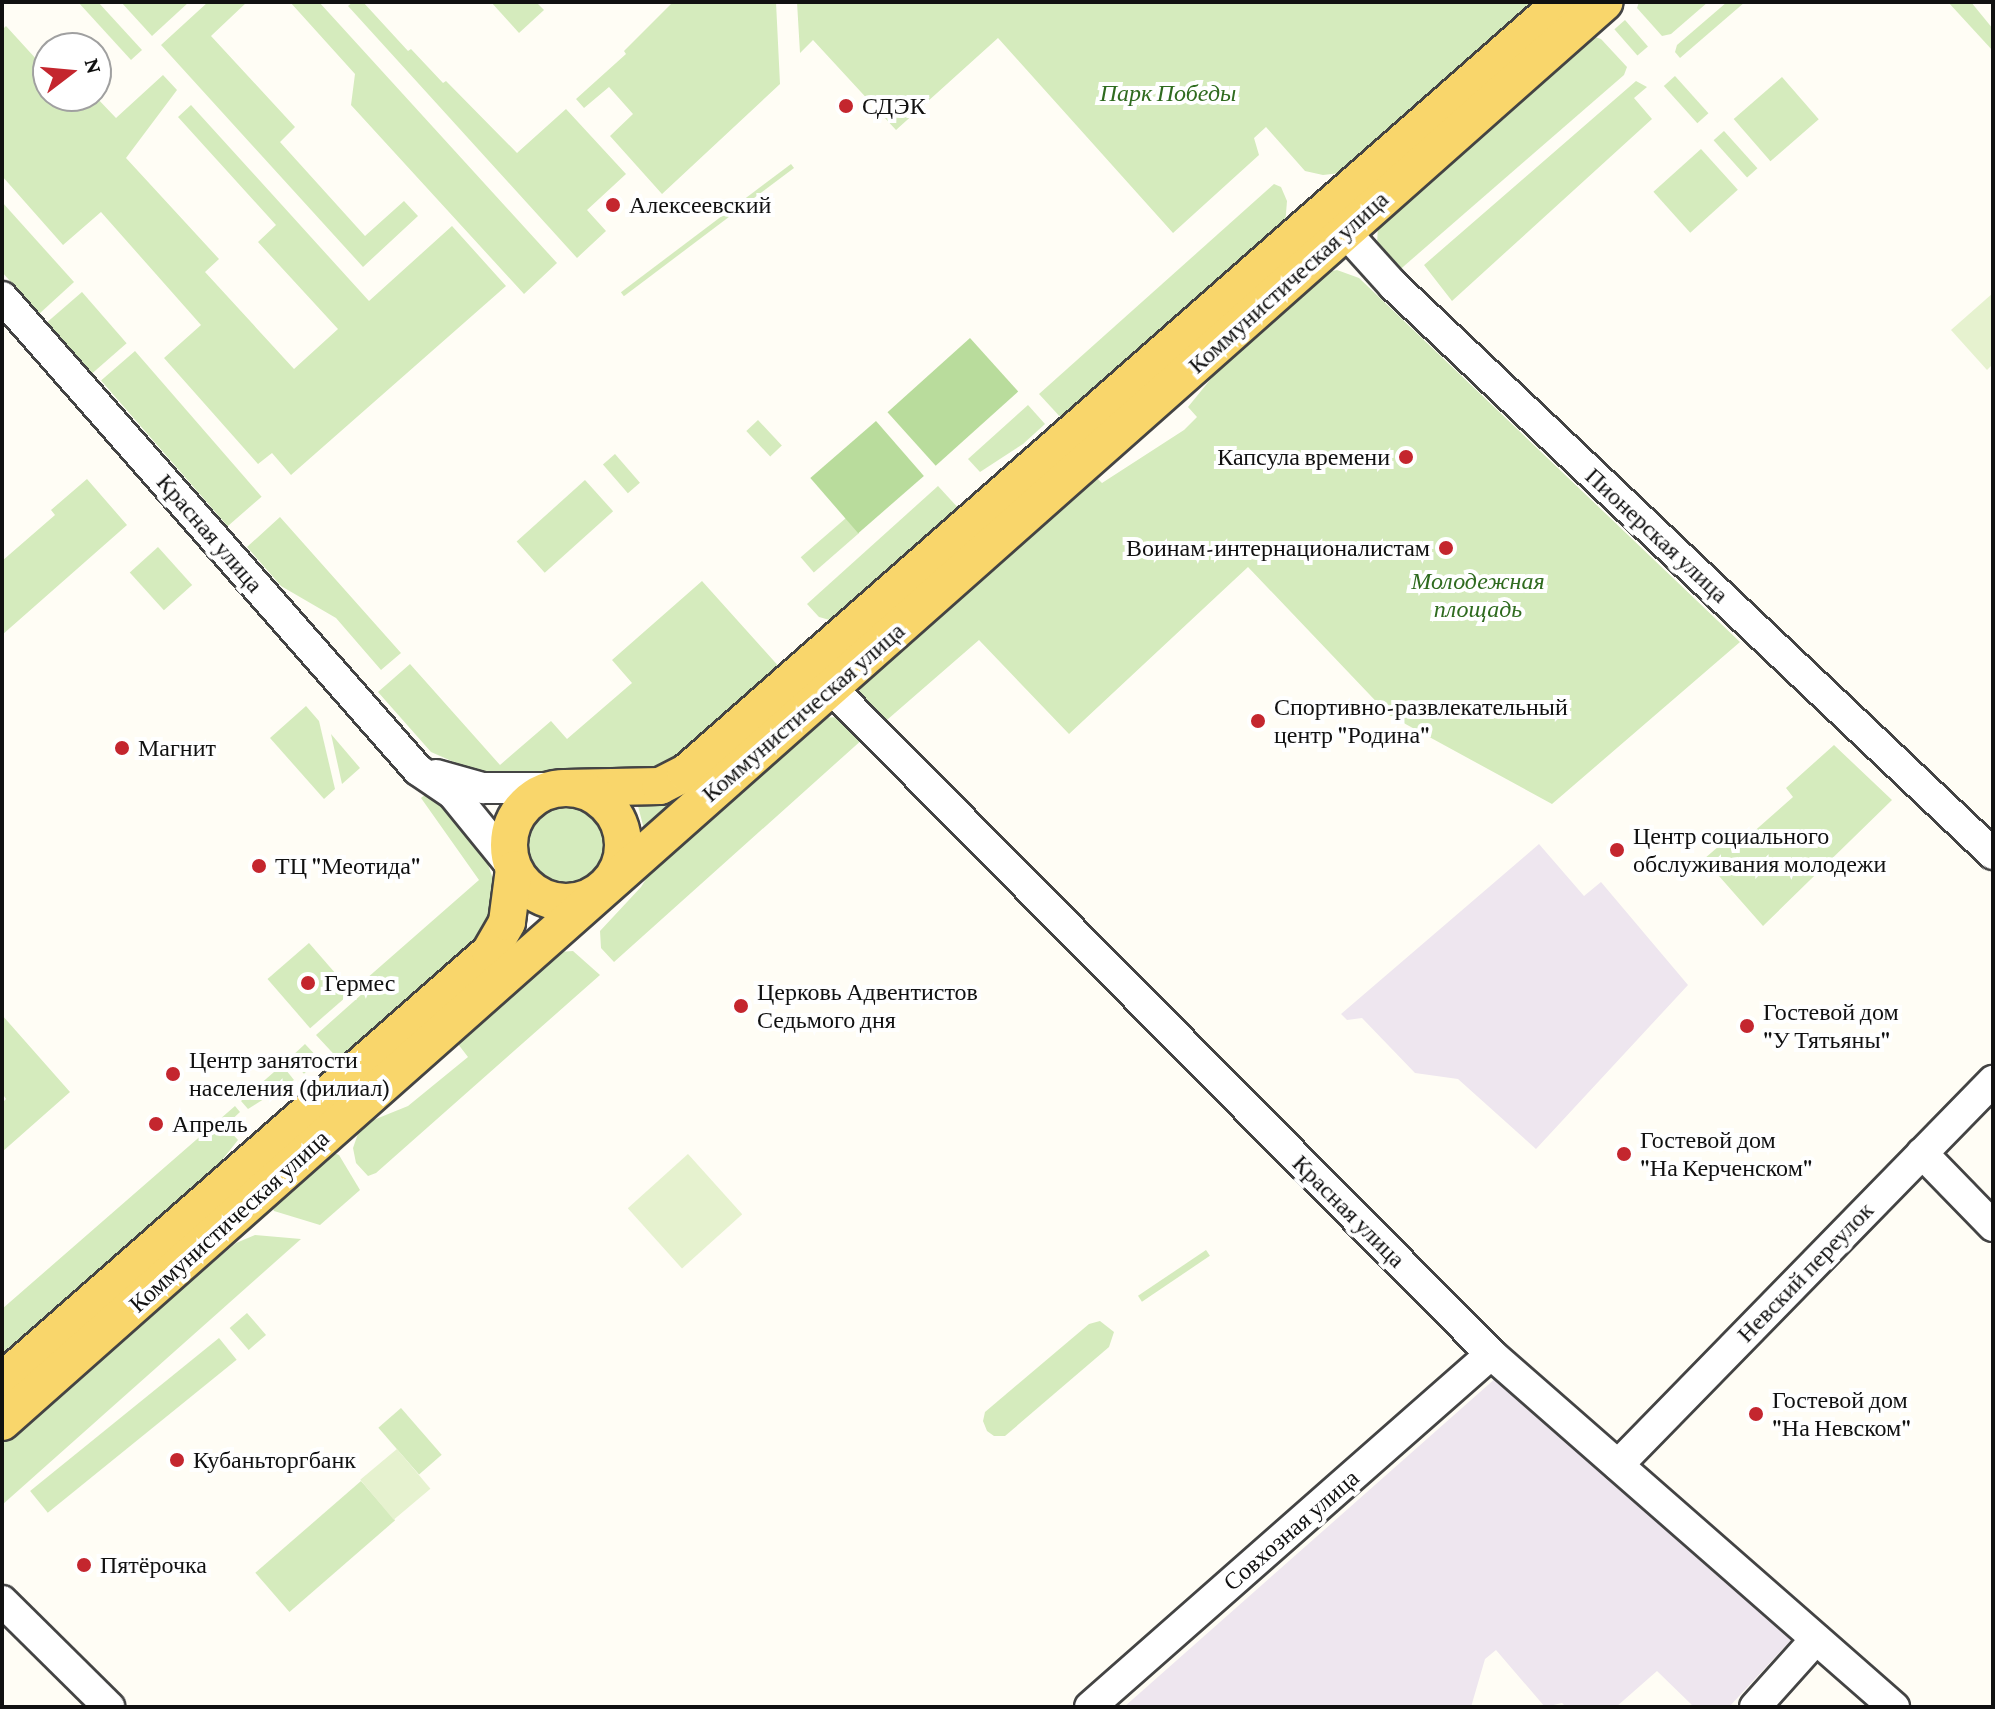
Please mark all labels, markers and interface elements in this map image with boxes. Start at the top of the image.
north arrow [32,32,112,112]
text: N [80,55,108,76]
park label: Парк Победы [1100,79,1236,107]
place label: СДЭК [862,92,926,120]
marker: СДЭК [837,97,855,115]
street label: Коммунистическая улица [1182,185,1394,379]
place label: Алексеевский [629,191,771,219]
marker: Алексеевский [604,196,622,214]
place label: Капсула времени [1217,443,1390,471]
marker: Капсула времени [1397,448,1415,466]
street label: Пионерская улица [1580,461,1734,609]
street label: Красная улица [151,468,269,598]
place label: Воинам-интернационалистам [1126,534,1430,562]
marker: Воинам-интернационалистам [1437,539,1455,557]
park label: Молодежная площадь [1411,567,1545,623]
street label: Коммунистическая улица [696,616,910,808]
place label: Спортивно-развлекательный центр "Родина" [1274,693,1568,749]
marker: Спортивно-развлекательный центр "Родина" [1249,712,1267,730]
place label: Магнит [138,734,216,762]
marker: Магнит [113,739,131,757]
place label: Центр социального обслуживания молодежи [1633,822,1886,878]
marker: Центр социального обслуживания молодежи [1608,841,1626,859]
place label: ТЦ "Меотида" [275,852,421,880]
marker: ТЦ "Меотида" [250,857,268,875]
place label: Гермес [324,969,395,997]
marker: Гермес [299,974,317,992]
place label: Церковь Адвентистов Седьмого дня [757,978,978,1034]
marker: Церковь Адвентистов Седьмого дня [732,997,750,1015]
place label: Гостевой дом "У Тятьяны" [1763,998,1899,1054]
marker: Гостевой дом "У Тятьяны" [1738,1017,1756,1035]
place label: Центр занятости населения (филиал) [189,1046,391,1102]
marker: Центр занятости населения (филиал) [164,1065,182,1083]
place label: Апрель [172,1110,248,1138]
marker: Апрель [147,1115,165,1133]
street label: Коммунистическая улица [123,1124,335,1318]
place label: Гостевой дом "На Керченском" [1640,1126,1813,1182]
marker: Гостевой дом "На Керченском" [1615,1145,1633,1163]
street label: Красная улица [1287,1149,1411,1273]
street label: Невский переулок [1731,1196,1879,1348]
place label: Гостевой дом "На Невском" [1772,1386,1911,1442]
marker: Гостевой дом "На Невском" [1747,1405,1765,1423]
place label: Кубаньторгбанк [193,1446,356,1474]
marker: Кубаньторгбанк [168,1451,186,1469]
street label: Совхозная улица [1217,1463,1365,1597]
place label: Пятёрочка [100,1551,207,1579]
marker: Пятёрочка [75,1556,93,1574]

